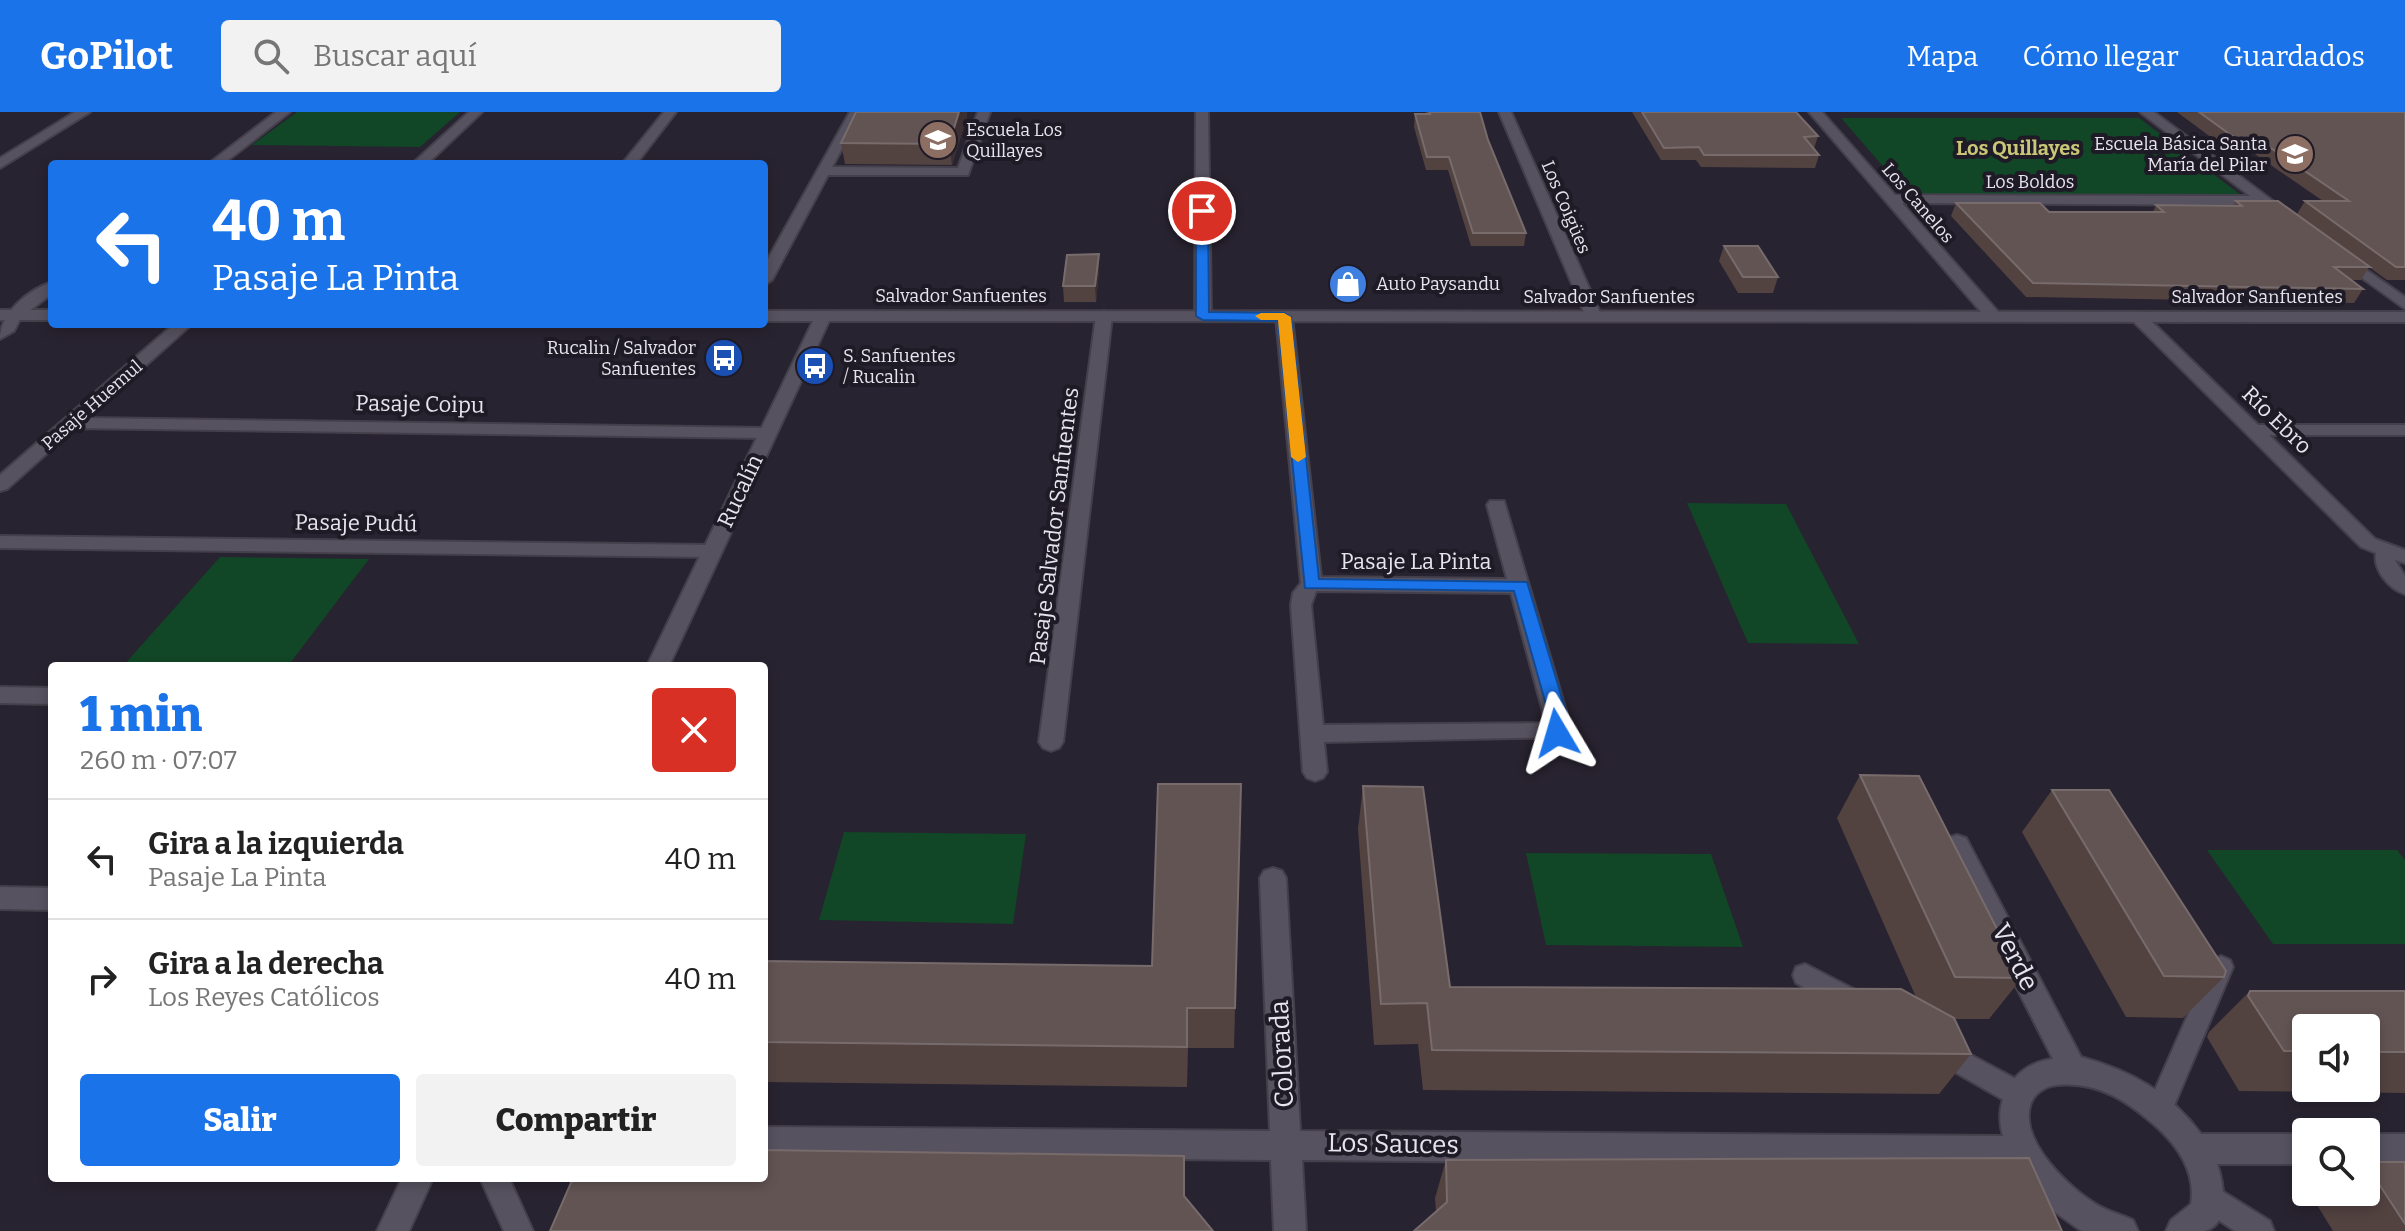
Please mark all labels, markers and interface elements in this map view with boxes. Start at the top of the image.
search box [221,20,781,92]
text: GoPilot [40,33,173,79]
icon: search [249,34,293,78]
text: Buscar aquí [313,38,477,74]
text: Mapa [1907,40,1978,73]
text: Cómo llegar [2022,40,2179,73]
text: Guardados [2223,40,2365,73]
school or university icon: Escuela Los Quillayes [917,119,959,161]
place label: Escuela Los Quillayes [966,119,1062,162]
place label: Escuela Básica Santa María del Pilar [2094,133,2267,176]
school or university icon: Escuela Básica Santa María del Pilar [2274,133,2316,175]
district label: Los Quillayes [1956,136,2080,160]
street label: Los Coigües [1537,157,1595,257]
street label: Los Canelos [1877,159,1959,247]
street label: Los Boldos [1986,171,2074,193]
pin [1168,177,1236,245]
text: 40 m [212,188,345,255]
icon: arrive [1180,189,1224,233]
icon: left [80,192,184,296]
text: Pasaje La Pinta [212,256,459,300]
shop icon: Auto Paysandu [1327,263,1369,305]
place label: Auto Paysandu [1376,273,1500,295]
street label: Salvador Sanfuentes [875,285,1047,307]
street label: Salvador Sanfuentes [1523,286,1695,308]
street label: Salvador Sanfuentes [2171,286,2343,308]
place label: Rucalin / Salvador Sanfuentes [547,337,696,380]
bus stop icon: Rucalin / Salvador Sanfuentes [703,337,745,379]
bus stop icon: S. Sanfuentes / Rucalin [794,345,836,387]
place label: S. Sanfuentes / Rucalin [843,345,956,388]
street label: Pasaje Huemul [37,355,147,455]
street label: Río Ebro [2237,380,2317,460]
street label: Pasaje Salvador Sanfuentes [1024,386,1084,666]
street label: Pasaje Coipu [355,389,485,419]
street label: Rucalín [711,450,769,532]
street label: Pasaje Pudú [294,508,418,538]
street label: Pasaje La Pinta [1340,548,1492,575]
text: 1 min [80,686,202,744]
button: close [652,688,736,772]
position arrow [1515,691,1599,775]
text: 260 m · 07:07 [80,745,237,776]
text: Gira a la izquierda [148,826,404,862]
icon: left [80,837,124,881]
text: 40 m [665,841,736,877]
text: Pasaje La Pinta [148,862,326,893]
street label: Verde [1985,918,2045,996]
text: Gira a la derecha [148,946,384,982]
icon: right [80,957,124,1001]
text: 40 m [665,961,736,997]
text: Los Reyes Católicos [148,982,380,1013]
street label: Colorada [1264,999,1300,1109]
map controls [2292,1014,2380,1206]
button: sound [2292,1014,2380,1102]
button: Salir [80,1074,400,1166]
button: Compartir [416,1074,736,1166]
button: search [2292,1118,2380,1206]
street label: Los Sauces [1327,1127,1459,1161]

